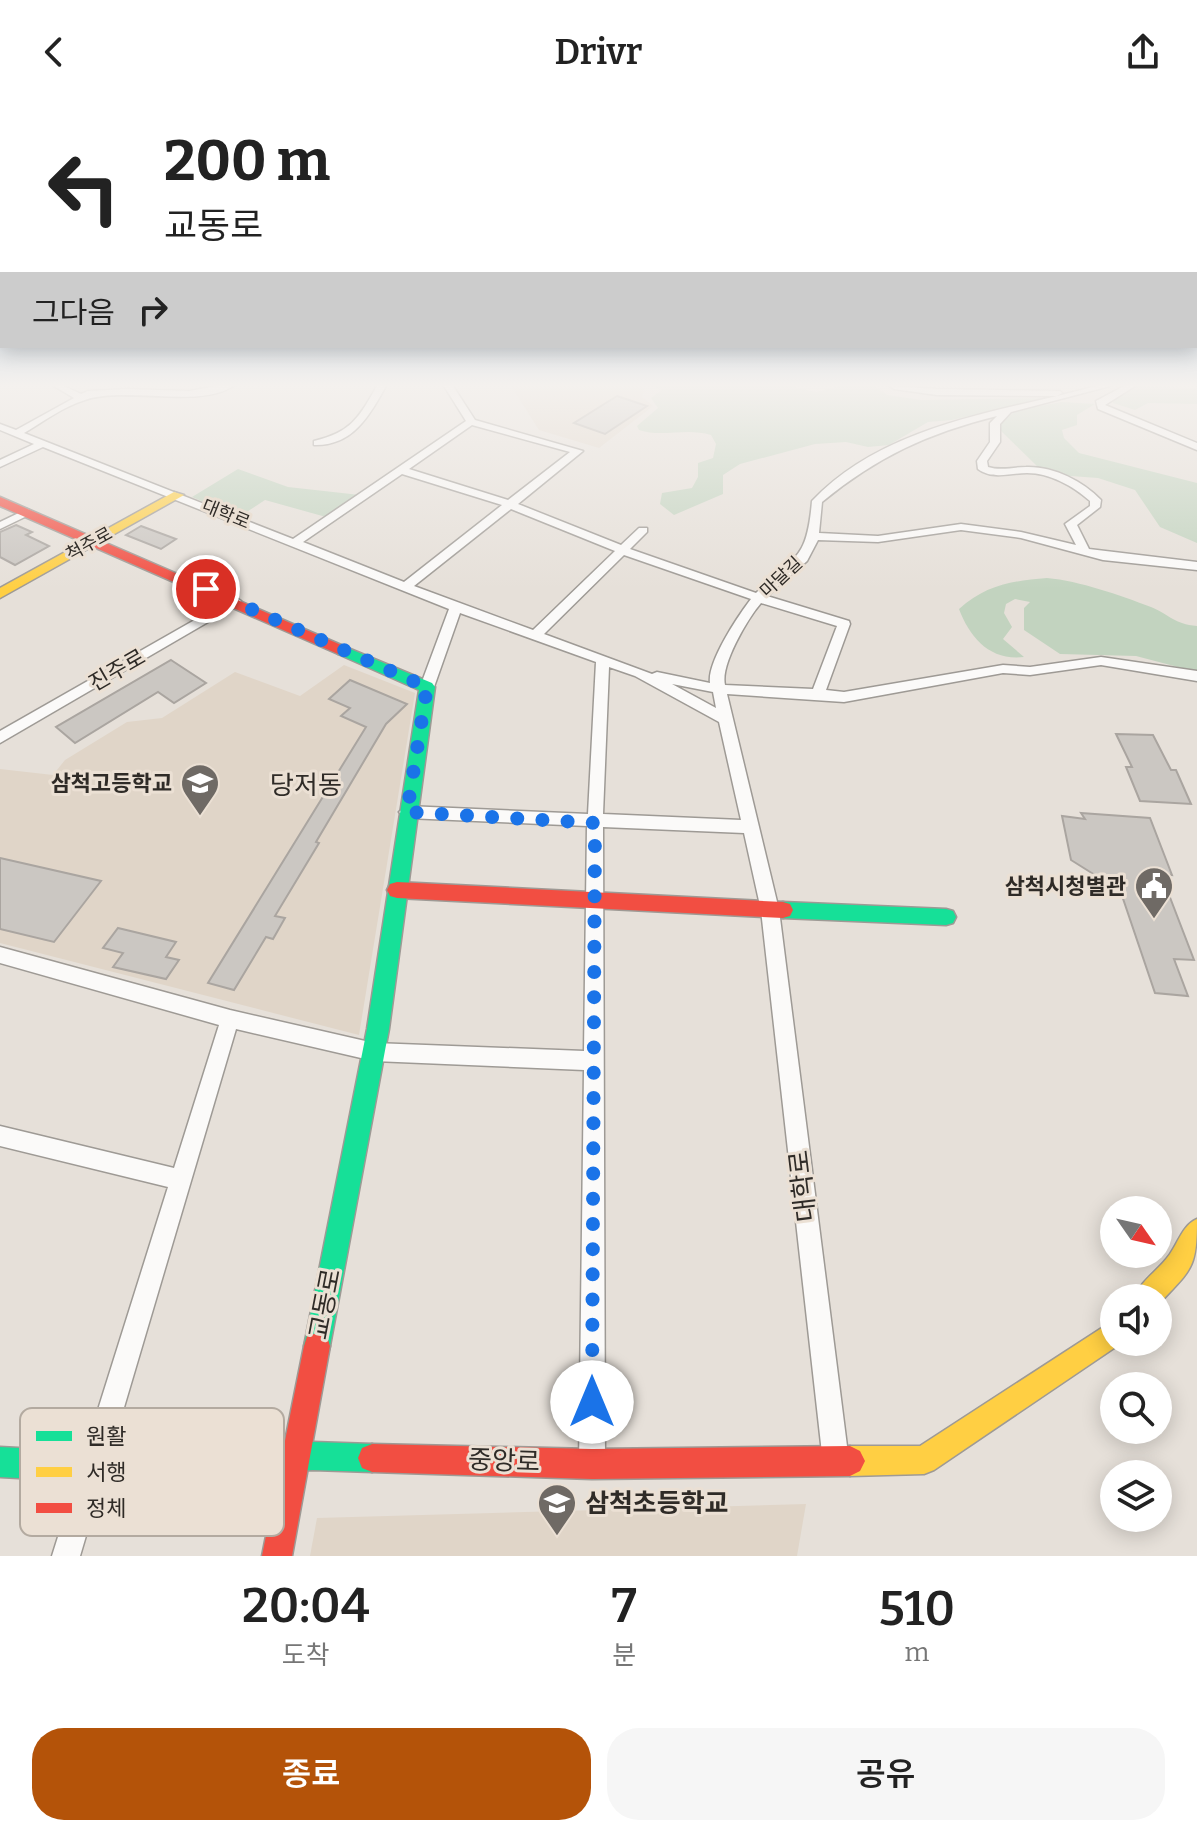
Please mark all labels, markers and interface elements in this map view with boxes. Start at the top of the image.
icon: back [32,30,76,74]
text: Drivr [555,30,642,74]
icon: share [1121,30,1165,74]
text: 200 m [164,128,330,195]
icon: left [32,136,136,240]
text: 교동로 [164,204,263,248]
icon: right [131,288,175,332]
text: 그다음 [32,295,115,331]
street label: 대학로 [199,494,253,534]
street label: 척주로 [62,522,116,566]
street label: 마달길 [755,552,807,602]
pin [172,555,240,623]
icon: arrive [184,567,228,611]
street label: 진주로 [84,643,150,697]
school or university icon: 삼척고등학교 [179,762,221,817]
place label: 삼척고등학교 [51,770,172,797]
district label: 당저동 [270,770,342,801]
public building icon: 삼척시청별관 [1133,865,1175,920]
place label: 삼척시청별관 [1005,873,1126,900]
street label: 대학로 [783,1148,823,1224]
north arrow [1100,1196,1172,1268]
map controls [1100,1196,1172,1532]
street label: 교동로 [303,1266,347,1342]
button: sound [1100,1284,1172,1356]
position arrow [550,1360,634,1444]
button: search [1100,1372,1172,1444]
legend [20,1408,284,1536]
text: 원활 [86,1423,126,1450]
street label: 중앙로 [468,1444,540,1478]
text: 서행 [86,1459,126,1486]
button: layers [1100,1460,1172,1532]
school or university icon: 삼척초등학교 [536,1482,578,1537]
place label: 삼척초등학교 [585,1488,729,1519]
text: 정체 [86,1495,126,1522]
text: 20:04 [242,1577,370,1635]
text: 7 [612,1577,637,1635]
text: 510 [879,1580,955,1638]
text: m [904,1637,929,1668]
text: 도착 [282,1640,330,1671]
text: 분 [612,1640,636,1671]
button: 종료 [32,1728,591,1820]
button: 공유 [607,1728,1165,1820]

